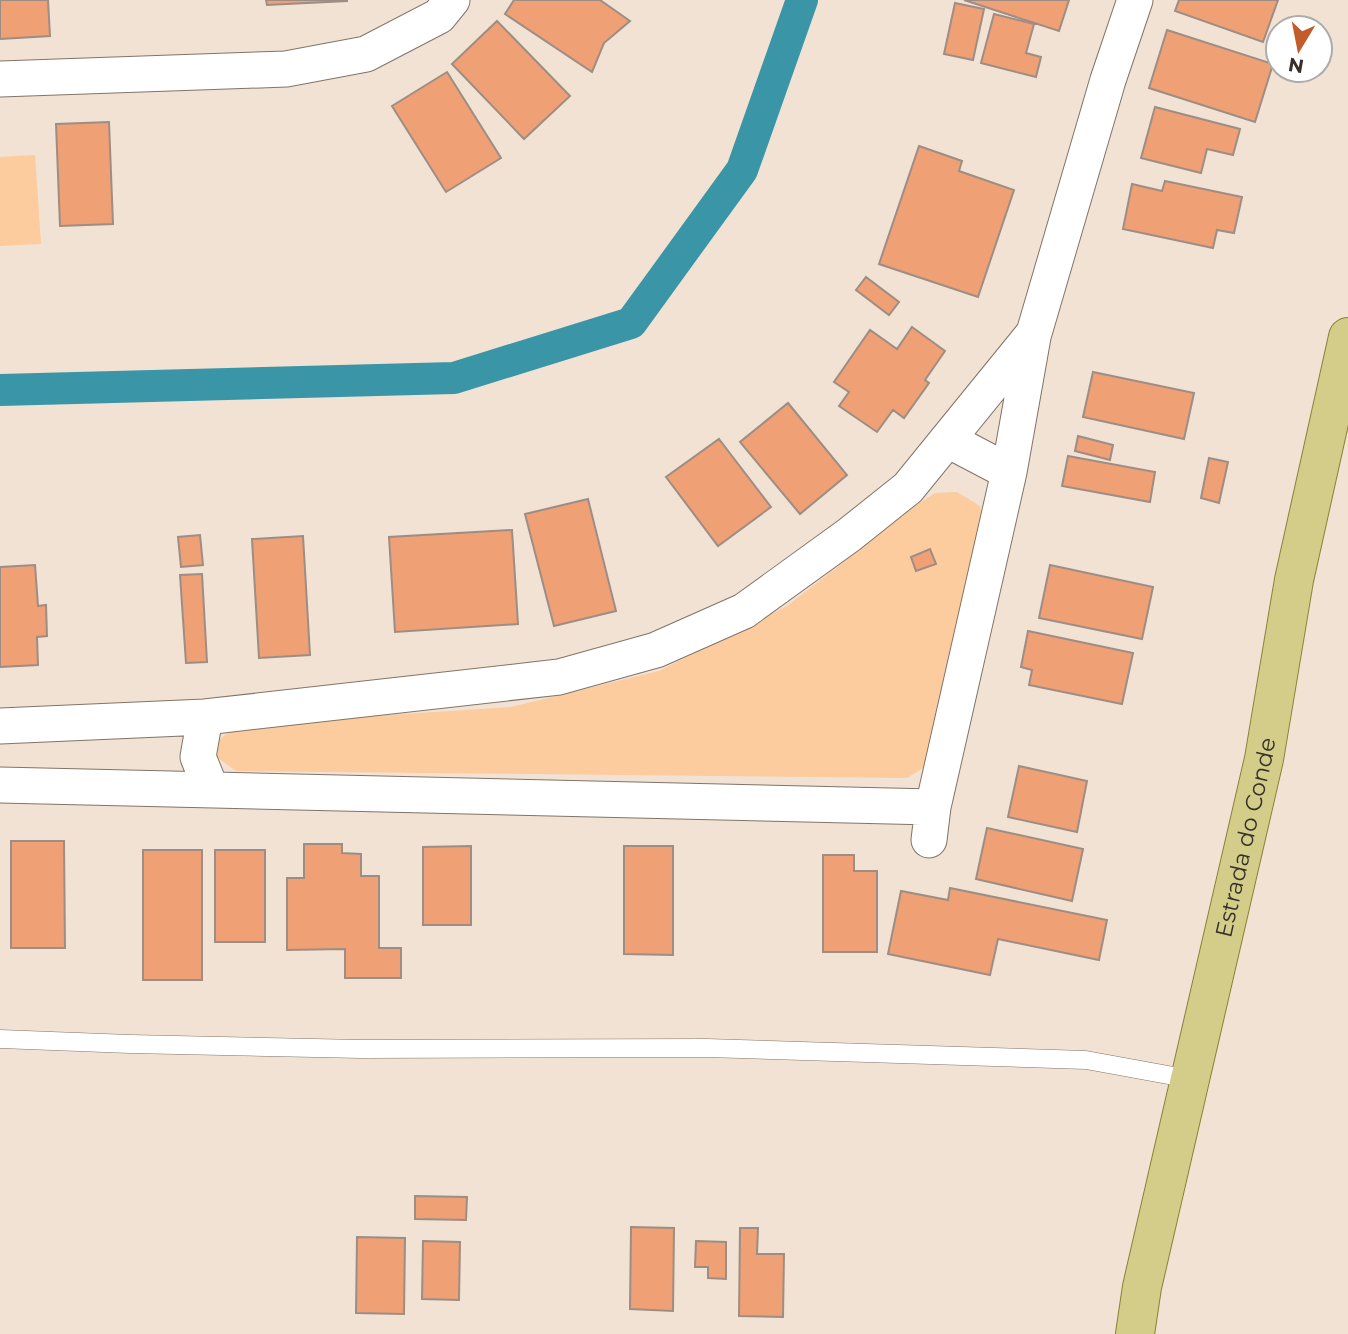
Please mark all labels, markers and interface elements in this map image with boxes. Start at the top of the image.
north arrow [1264,14,1334,84]
text: N [1287,53,1306,78]
street label: Estrada do Conde [1209,735,1281,940]

